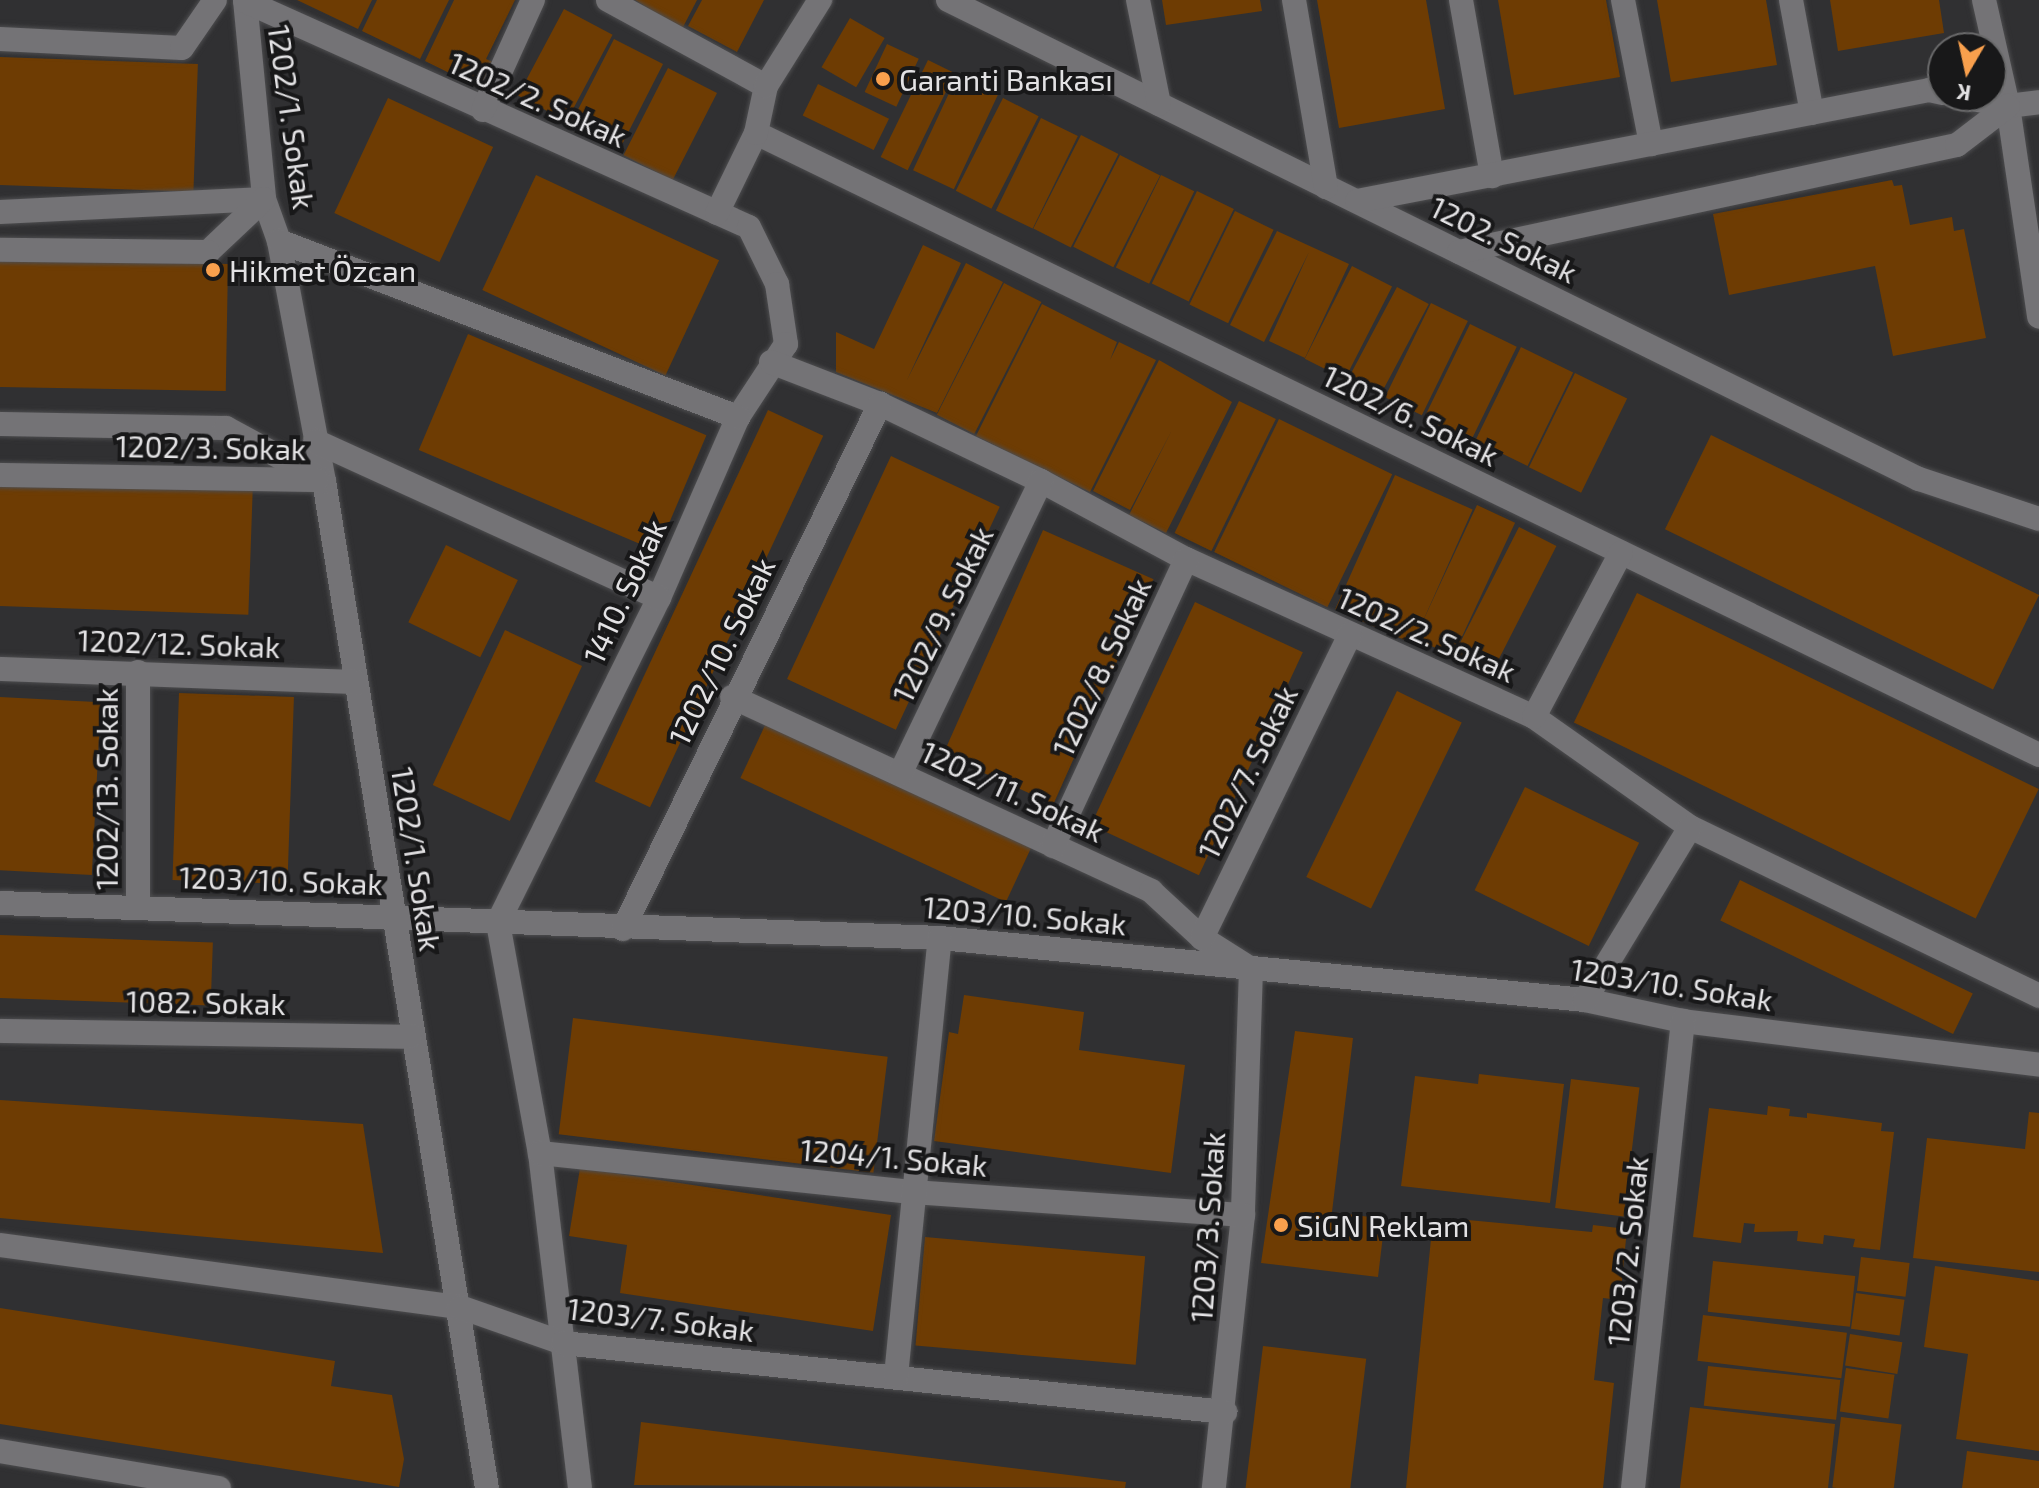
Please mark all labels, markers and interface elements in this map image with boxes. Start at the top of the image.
street label: 1202/1. Sokak [261,23,323,211]
north arrow [1927,32,2007,112]
street label: 1202/2. Sokak [444,44,632,154]
place label: Garanti Bankası [899,61,1113,97]
marker: Garanti Bankası [874,70,892,88]
text: K [1955,80,1972,108]
street label: 1202. Sokak [1425,188,1583,290]
place label: Hikmet Özcan [229,252,416,288]
marker: Hikmet Özcan [204,261,222,279]
street label: 1202/6. Sokak [1317,357,1505,473]
street label: 1202/3. Sokak [116,427,306,467]
street label: 1410. Sokak [575,513,673,669]
street label: 1202/9. Sokak [884,520,1000,708]
street label: 1202/10. Sokak [660,552,782,750]
street label: 1202/8. Sokak [1044,572,1158,762]
street label: 1202/2. Sokak [1333,579,1521,689]
street label: 1202/12. Sokak [77,621,281,665]
street label: 1202/7. Sokak [1190,680,1304,864]
street label: 1202/13. Sokak [88,688,124,890]
street label: 1202/11. Sokak [916,733,1110,849]
street label: 1202/1. Sokak [385,765,449,953]
street label: 1203/10. Sokak [179,858,383,902]
street label: 1203/10. Sokak [922,888,1128,942]
street label: 1203/10. Sokak [1569,950,1775,1018]
street label: 1082. Sokak [126,983,286,1021]
street label: 1204/1. Sokak [799,1131,989,1183]
street label: 1203/3. Sokak [1182,1131,1232,1323]
street label: 1203/2. Sokak [1599,1154,1655,1348]
place label: SiGN Reklam [1297,1207,1469,1243]
marker: SiGN Reklam [1272,1216,1290,1234]
street label: 1203/7. Sokak [566,1290,756,1348]

